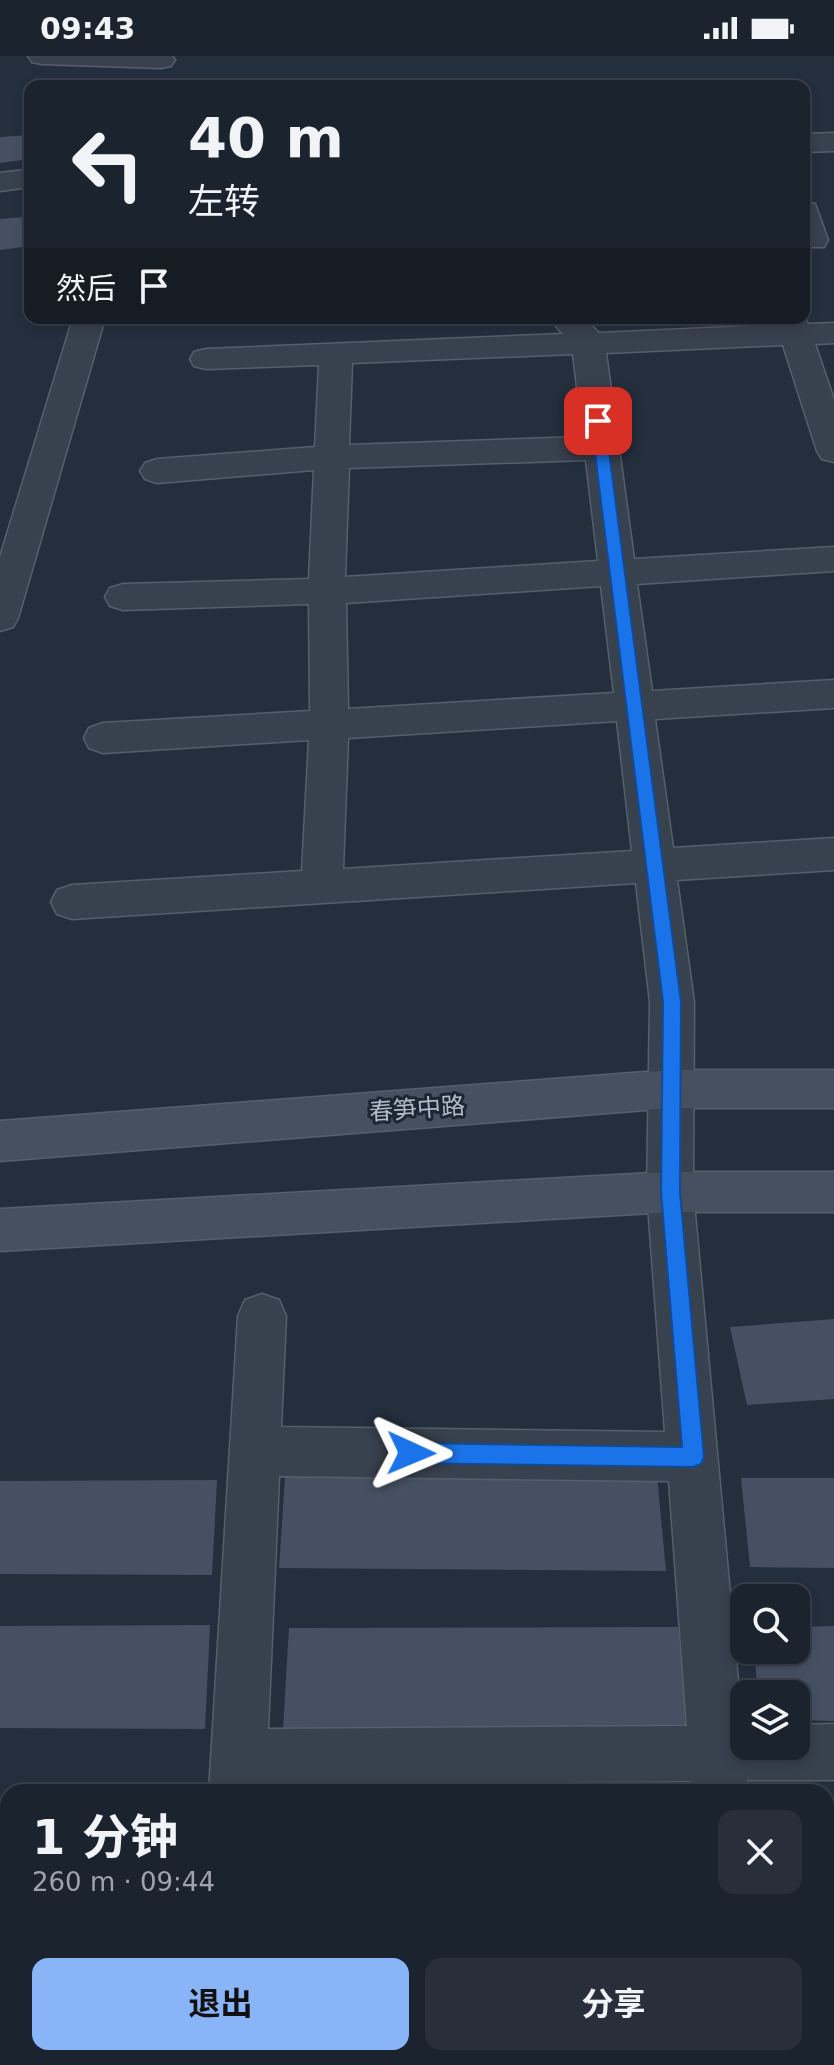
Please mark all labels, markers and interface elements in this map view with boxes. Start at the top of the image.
text: 09:43 [40,11,136,46]
text: 40 m [188,105,344,170]
icon: left [56,112,160,216]
text: 左转 [188,181,260,222]
icon: arrive [132,264,176,308]
text: 然后 [56,271,116,306]
pin [564,387,632,455]
icon: arrive [576,399,620,443]
street label: 春笋中路 [368,1092,466,1126]
position arrow [369,1411,453,1495]
map controls [730,1584,810,1760]
button: search [730,1584,810,1664]
button: layers [730,1680,810,1760]
text: 1 分钟 [32,1809,178,1865]
button: close [718,1810,802,1894]
text: 260 m · 09:44 [32,1867,215,1897]
button: 退出 [32,1958,409,2050]
button: 分享 [425,1958,802,2050]

